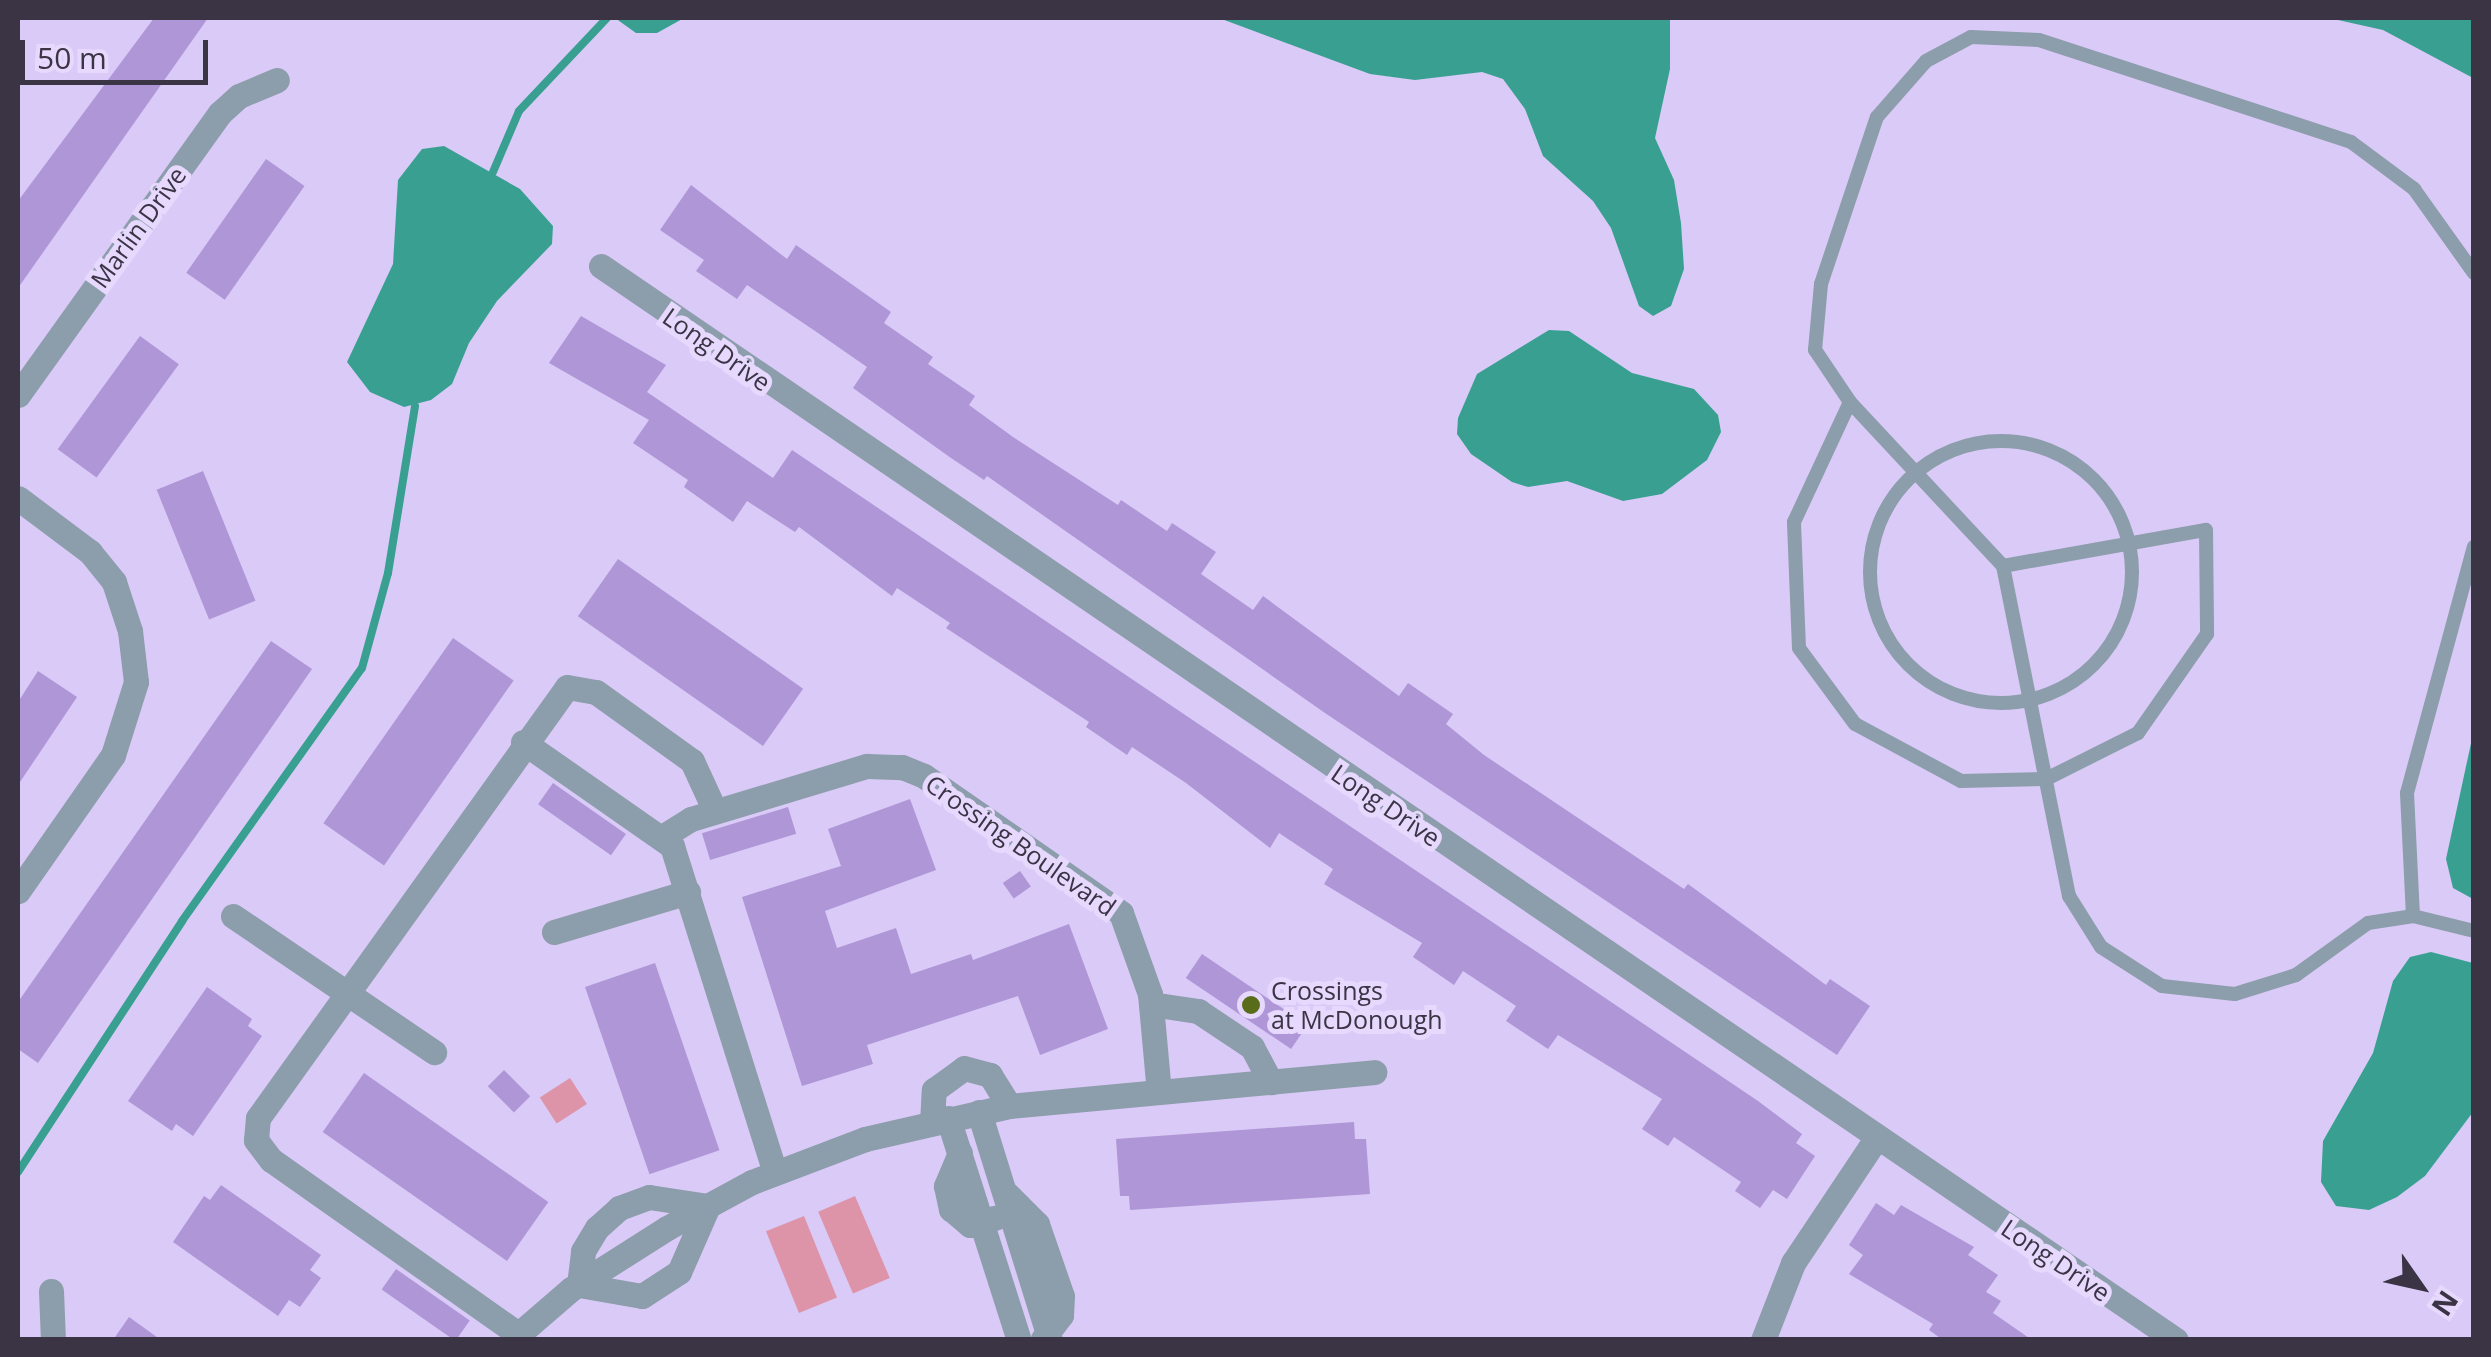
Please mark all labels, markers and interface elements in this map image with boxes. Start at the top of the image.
scale bar [25,20,212,82]
text: 50 m [37,37,107,78]
street label: Marlin Drive [84,161,192,293]
street label: Long Drive [657,301,777,397]
street label: Long Drive [1326,758,1446,852]
street label: Crossing Boulevard [920,768,1122,922]
place label: Crossings at McDonough [1271,976,1443,1035]
marker: Crossings at McDonough [1240,994,1262,1016]
street label: Long Drive [1996,1213,2116,1307]
north arrow [2371,1237,2471,1337]
text: N [2424,1284,2468,1324]

